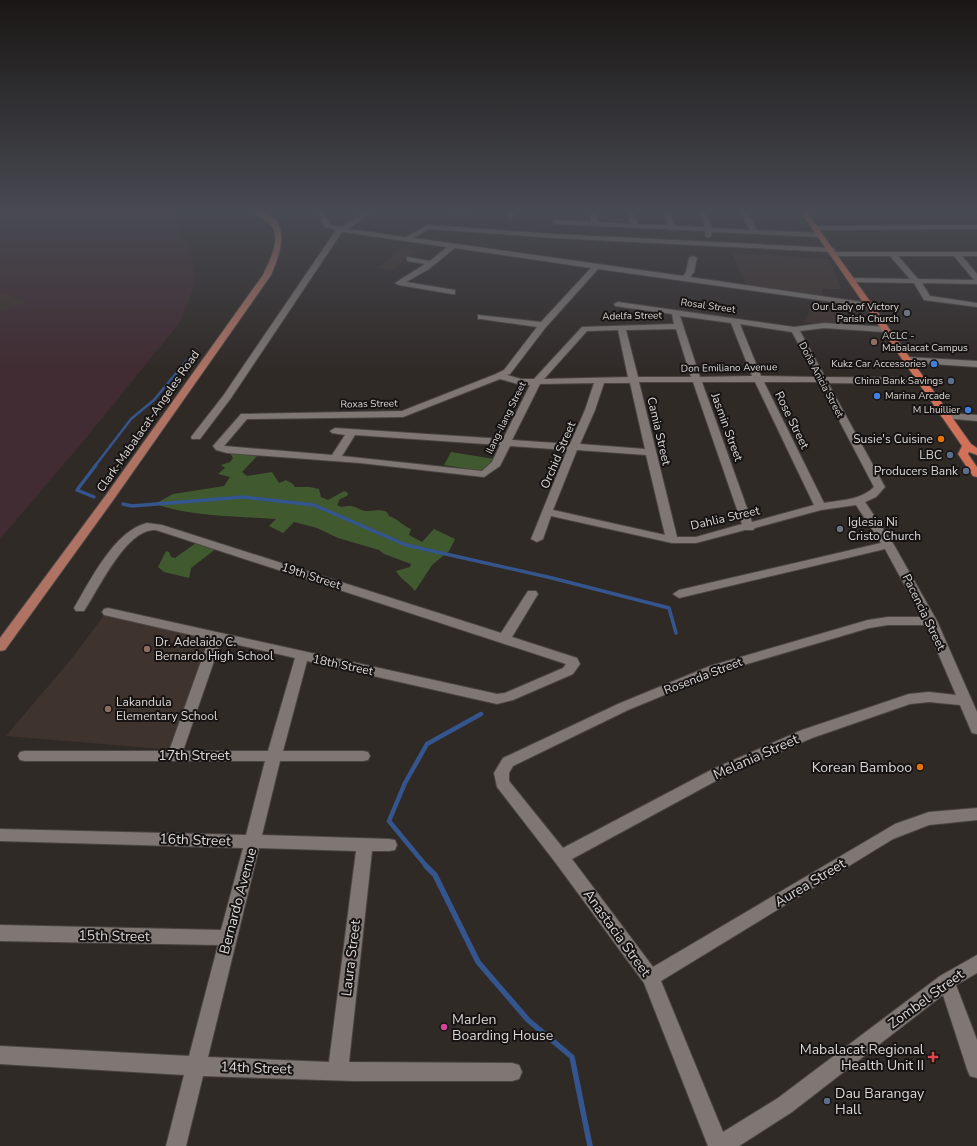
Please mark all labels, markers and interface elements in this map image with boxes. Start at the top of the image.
street label: Rosal Street [680,295,737,317]
place label: Our Lady of Victory Parish Church [812,300,900,326]
street label: Adelfa Street [602,308,662,324]
marker: Our Lady of Victory Parish Church [902,308,912,318]
place label: ACLC - Mabalacat Campus [882,329,968,355]
marker: ACLC - Mabalacat Campus [869,337,879,347]
street label: Doña Anicia Street [795,340,847,421]
street label: Clark-Mabalacat-Angeles Road [93,347,203,495]
place label: Kukz Car Accessories [831,357,926,371]
marker: Kukz Car Accessories [929,359,939,369]
street label: Don Emiliano Avenue [681,360,777,376]
place label: China Bank Savings [854,374,943,388]
marker: China Bank Savings [946,376,956,386]
street label: Ilang-Ilang Street [482,379,530,456]
street label: Rose Street [771,388,813,452]
place label: Marina Arcade [885,389,950,403]
street label: Jasmin Street [707,390,747,464]
marker: Marina Arcade [872,391,882,401]
street label: Camia Street [643,395,675,467]
street label: Roxas Street [340,396,398,411]
place label: M Lhuillier [913,403,960,417]
marker: M Lhuillier [963,405,973,415]
street label: Orchid Street [537,418,580,491]
place label: Susie's Cuisine [853,431,933,447]
marker: Susie's Cuisine [936,434,946,444]
place label: LBC [919,447,942,463]
marker: LBC [945,450,955,460]
place label: Producers Bank [874,463,959,479]
marker: Producers Bank [961,466,971,476]
street label: Dahlia Street [689,502,762,534]
place label: Iglesia Ni Cristo Church [848,514,921,544]
marker: Iglesia Ni Cristo Church [835,524,845,534]
street label: 19th Street [279,559,343,593]
street label: Pacencia Street [899,571,950,653]
place label: Dr. Adelaido C. Bernardo High School [155,634,274,664]
marker: Dr. Adelaido C. Bernardo High School [142,644,152,654]
street label: 18th Street [311,651,375,679]
street label: Rosenda Street [662,653,745,698]
place label: Lakandula Elementary School [116,694,218,724]
marker: Lakandula Elementary School [103,704,113,714]
street label: Melania Street [710,730,802,784]
street label: 17th Street [158,746,230,765]
place label: Korean Bamboo [812,758,912,777]
marker: Korean Bamboo [915,762,925,772]
street label: 16th Street [159,829,231,851]
street label: Bernardo Avenue [215,846,261,956]
street label: Aurea Street [771,854,849,912]
street label: Anastacia Street [579,886,655,981]
street label: Laura Street [337,919,365,997]
street label: 15th Street [78,926,150,946]
street label: Zombel Street [884,965,968,1033]
place label: MarJen Boarding House [452,1010,553,1045]
marker: MarJen Boarding House [439,1022,449,1032]
place label: Mabalacat Regional Health Unit II [800,1040,925,1075]
marker: Mabalacat Regional Health Unit II [927,1051,939,1063]
street label: 14th Street [220,1057,292,1079]
place label: Dau Barangay Hall [835,1084,925,1119]
marker: Dau Barangay Hall [822,1096,832,1106]

